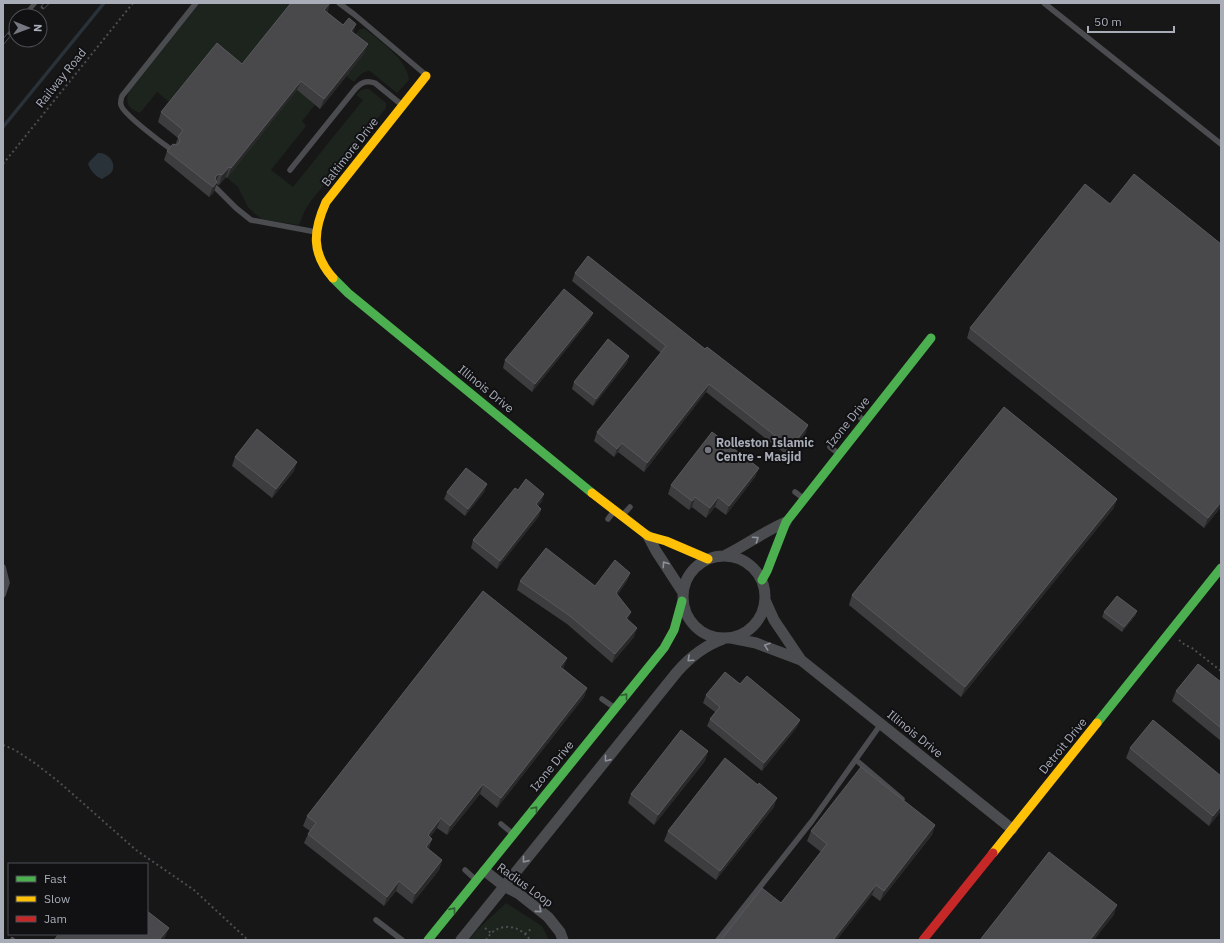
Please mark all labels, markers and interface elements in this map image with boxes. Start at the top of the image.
north arrow [8,8,48,48]
scale bar [1088,8,1174,34]
text: 50 m [1094,14,1122,29]
text: N [31,24,45,32]
street label: Railway Road [32,45,89,110]
street label: Baltimore Drive [318,114,381,189]
street label: Illinois Drive [455,362,518,416]
street label: Izone Drive [823,393,873,450]
place label: Rolleston Islamic Centre - Masjid [716,435,814,464]
marker: Rolleston Islamic Centre - Masjid [703,445,713,455]
one-way arrow [752,536,759,544]
one-way arrow [662,561,670,568]
one-way arrow [763,643,770,651]
one-way arrow [687,654,695,661]
one-way arrow [620,694,627,701]
street label: Illinois Drive [884,707,947,761]
street label: Detroit Drive [1035,714,1090,777]
street label: Izone Drive [527,737,577,794]
one-way arrow [605,754,612,761]
one-way arrow [530,806,537,813]
one-way arrow [523,855,530,863]
street label: Radius Loop [494,859,556,910]
legend [8,863,148,935]
text: Fast [44,871,67,886]
text: Slow [44,891,70,906]
one-way arrow [534,905,541,912]
one-way arrow [448,907,455,914]
text: Jam [44,911,67,926]

